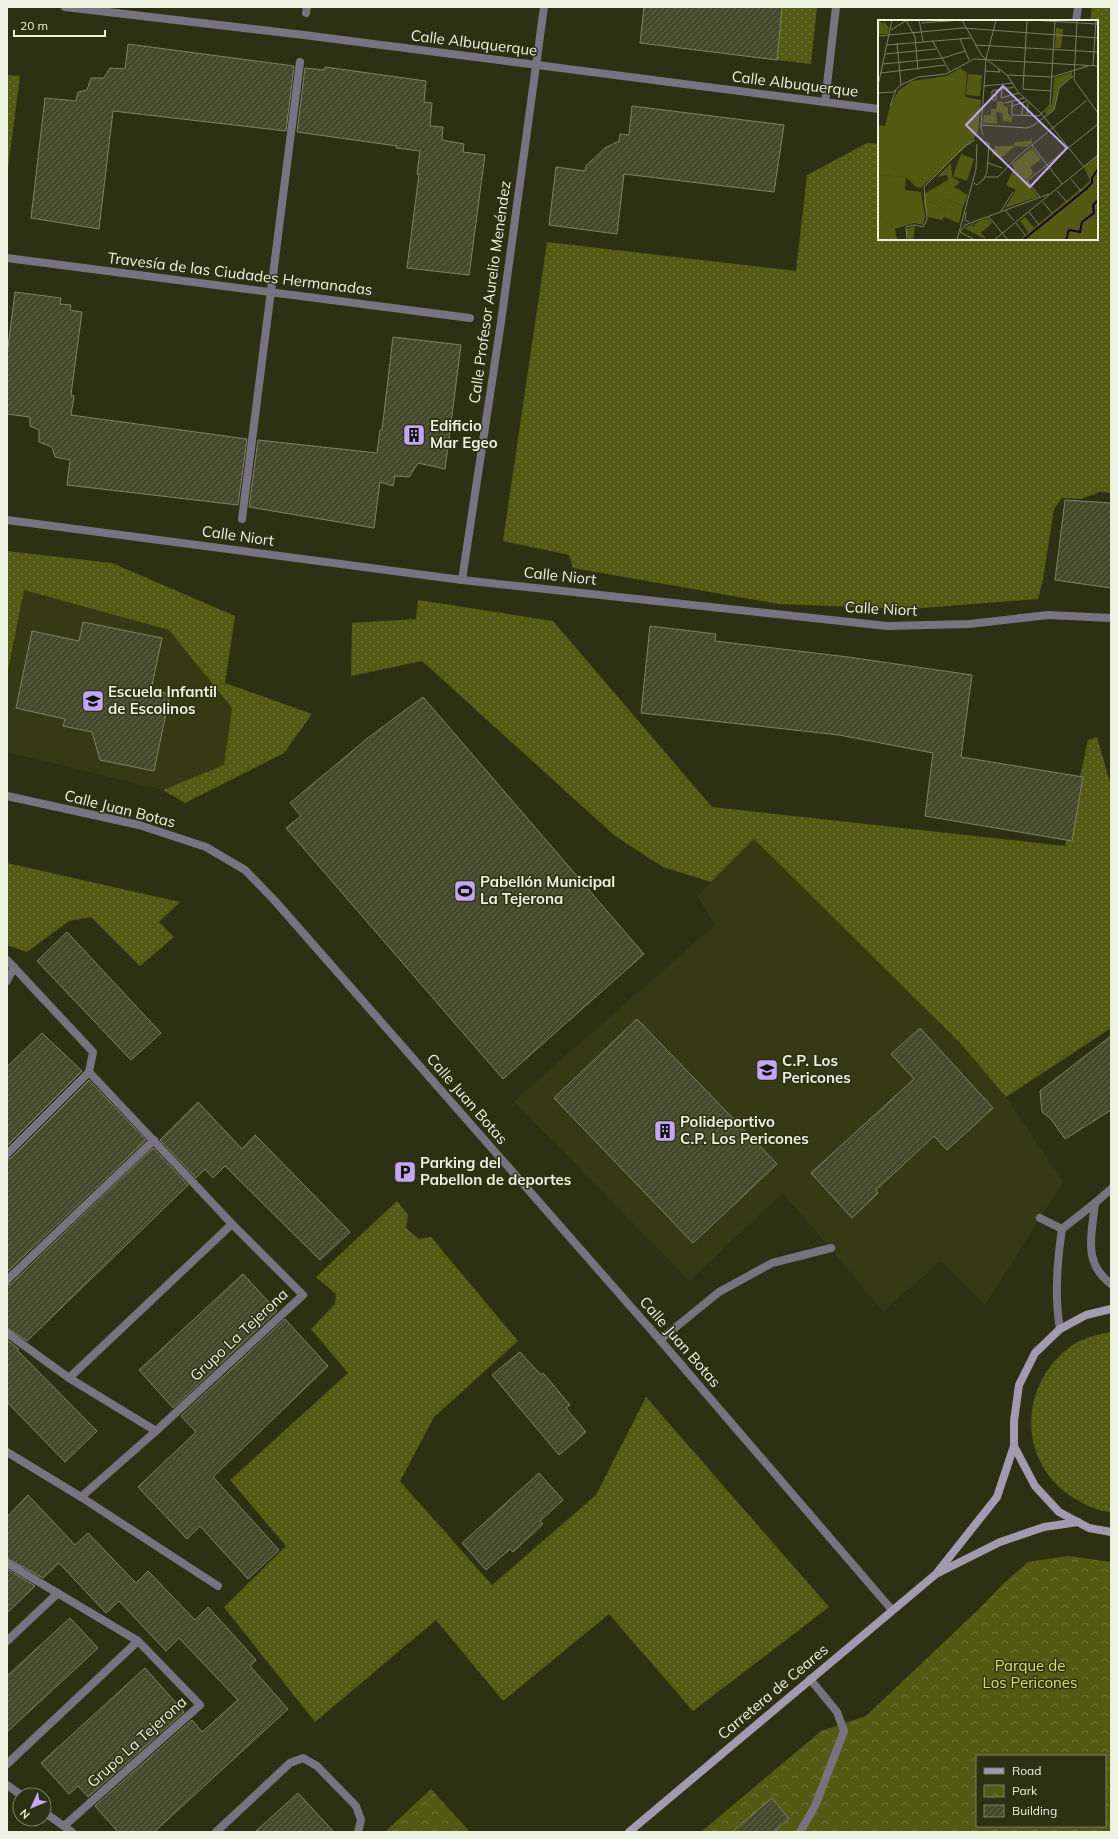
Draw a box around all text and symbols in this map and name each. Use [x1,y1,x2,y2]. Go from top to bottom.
scale bar [14,12,105,38]
text: 20 m [20,18,48,33]
inset map [878,20,1098,240]
street label: Calle Albuquerque [410,25,538,60]
street label: Calle Albuquerque [731,66,859,101]
street label: Calle Profesor Aurelio Menéndez [464,179,515,404]
street label: Travesía de las Ciudades Hermanadas [107,248,374,299]
place label: Edificio Mar Egeo [430,416,498,452]
building icon: Edificio Mar Egeo [401,422,427,448]
street label: Calle Niort [201,521,275,550]
street label: Calle Niort [523,562,597,589]
street label: Calle Niort [844,597,918,620]
place label: Escuela Infantil de Escolinos [108,682,217,718]
school or university icon: Escuela Infantil de Escolinos [80,688,106,714]
street label: Calle Juan Botas [63,786,178,832]
place label: Pabellón Municipal La Tejerona [480,872,615,908]
sports icon: Pabellón Municipal La Tejerona [452,878,478,904]
street label: Calle Juan Botas [423,1049,512,1148]
place label: C.P. Los Pericones [782,1051,851,1087]
school or university icon: C.P. Los Pericones [754,1057,780,1083]
place label: Polideportivo C.P. Los Pericones [680,1112,809,1148]
building icon: Polideportivo C.P. Los Pericones [652,1118,678,1144]
place label: Parking del Pabellon de deportes [420,1153,571,1189]
parking icon: Parking del Pabellon de deportes [392,1159,418,1185]
street label: Grupo La Tejerona [186,1284,292,1385]
street label: Calle Juan Botas [636,1292,725,1391]
street label: Carretera de Ceares [714,1640,832,1743]
park label: Parque de Los Pericones [983,1656,1077,1692]
street label: Grupo La Tejerona [83,1692,190,1791]
legend [976,1755,1106,1827]
text: Road [1012,1763,1041,1778]
text: Park [1012,1783,1038,1798]
north arrow [12,1787,52,1827]
text: Building [1012,1803,1057,1818]
text: N [17,1806,33,1822]

